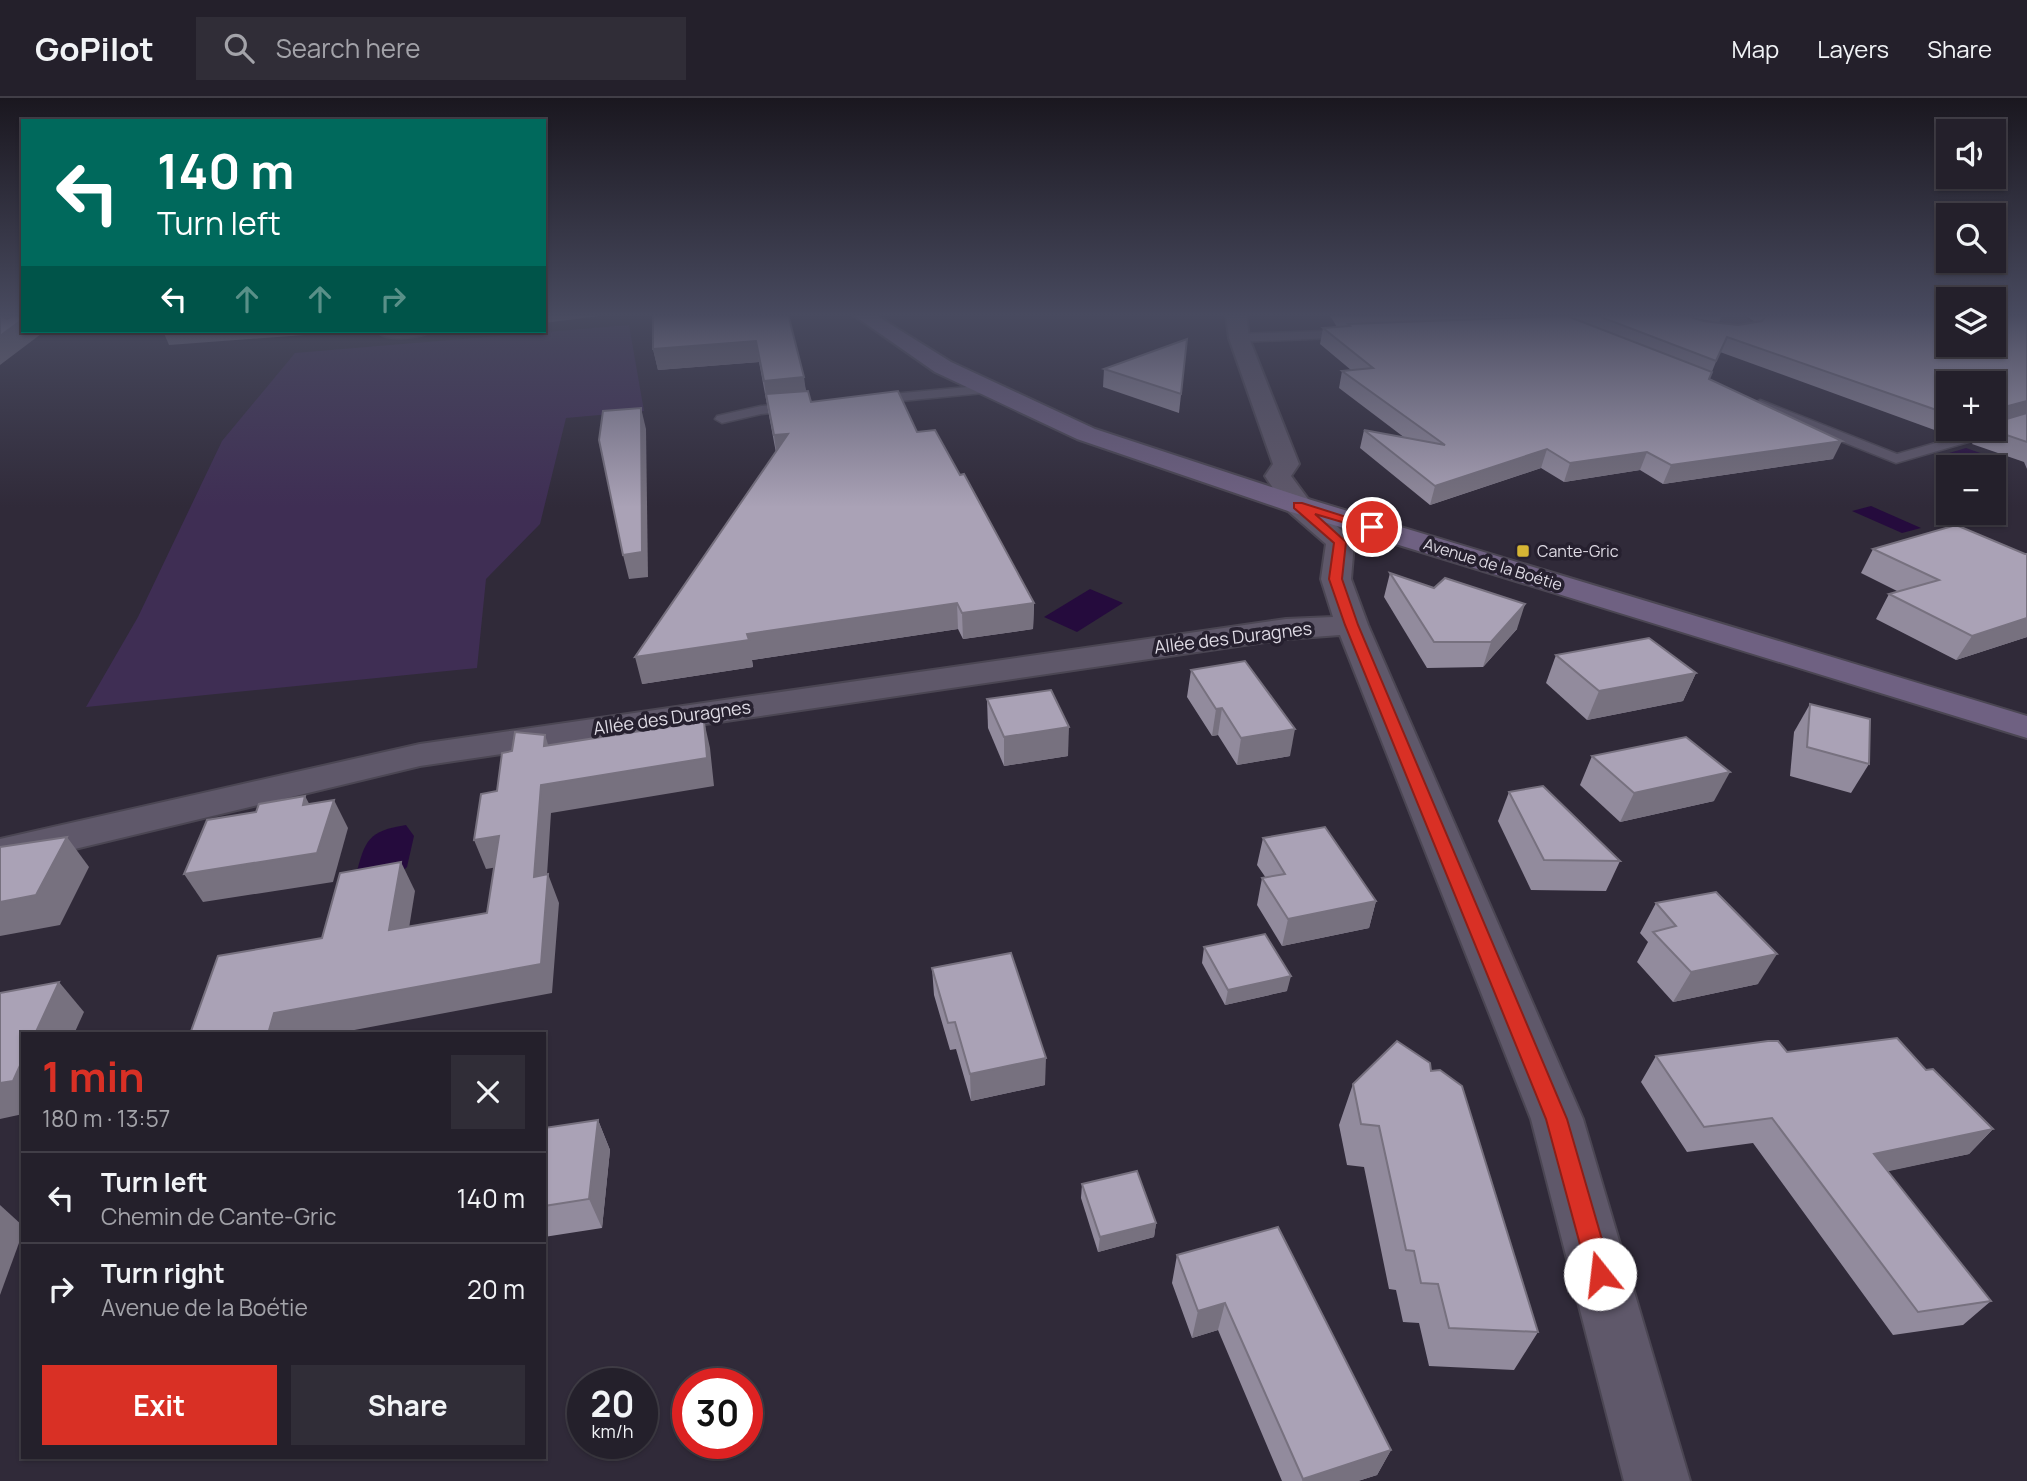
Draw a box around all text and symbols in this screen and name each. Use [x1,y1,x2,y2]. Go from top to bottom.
search box [196,17,686,80]
text: GoPilot [35,26,154,71]
icon: search [220,29,258,67]
text: Search here [276,30,420,66]
text: Map [1732,32,1779,65]
text: Layers [1817,32,1889,65]
text: Share [1927,32,1992,65]
map controls [1936,119,2006,525]
button: sound [1936,119,2006,189]
text: 140 m [157,137,294,204]
icon: left [42,147,133,238]
text: Turn left [157,201,281,245]
button: search [1936,203,2006,273]
icon: left [155,280,193,318]
icon: ahead [228,280,266,318]
icon: ahead [301,280,339,318]
icon: right [374,280,412,318]
button: layers [1936,287,2006,357]
button: + [1936,371,2006,441]
button: − [1936,455,2006,525]
pin [1342,497,1402,557]
icon: arrive [1353,508,1391,546]
street label: Avenue de la Boétie [1421,532,1565,596]
place label: Cante-Gric [1537,540,1619,562]
marker: Cante-Gric [1515,543,1531,559]
street label: Allée des Duragnes [1153,615,1313,659]
street label: Allée des Duragnes [592,694,752,740]
text: 1 min [42,1047,145,1105]
button: close [451,1055,525,1129]
text: 180 m · 13:57 [42,1102,170,1134]
text: Turn left [101,1164,208,1200]
icon: left [42,1179,80,1217]
text: 140 m [456,1180,525,1216]
text: Chemin de Cante-Gric [101,1200,336,1232]
position arrow [1563,1237,1637,1311]
text: Turn right [101,1255,225,1291]
icon: right [42,1270,80,1308]
text: 20 m [467,1271,525,1307]
text: Avenue de la Boétie [101,1291,308,1323]
button: Exit [42,1365,277,1445]
button: Share [291,1365,525,1445]
speed limit sign: 30 [672,1368,763,1459]
text: 20 [591,1380,634,1428]
text: km/h [592,1419,633,1443]

